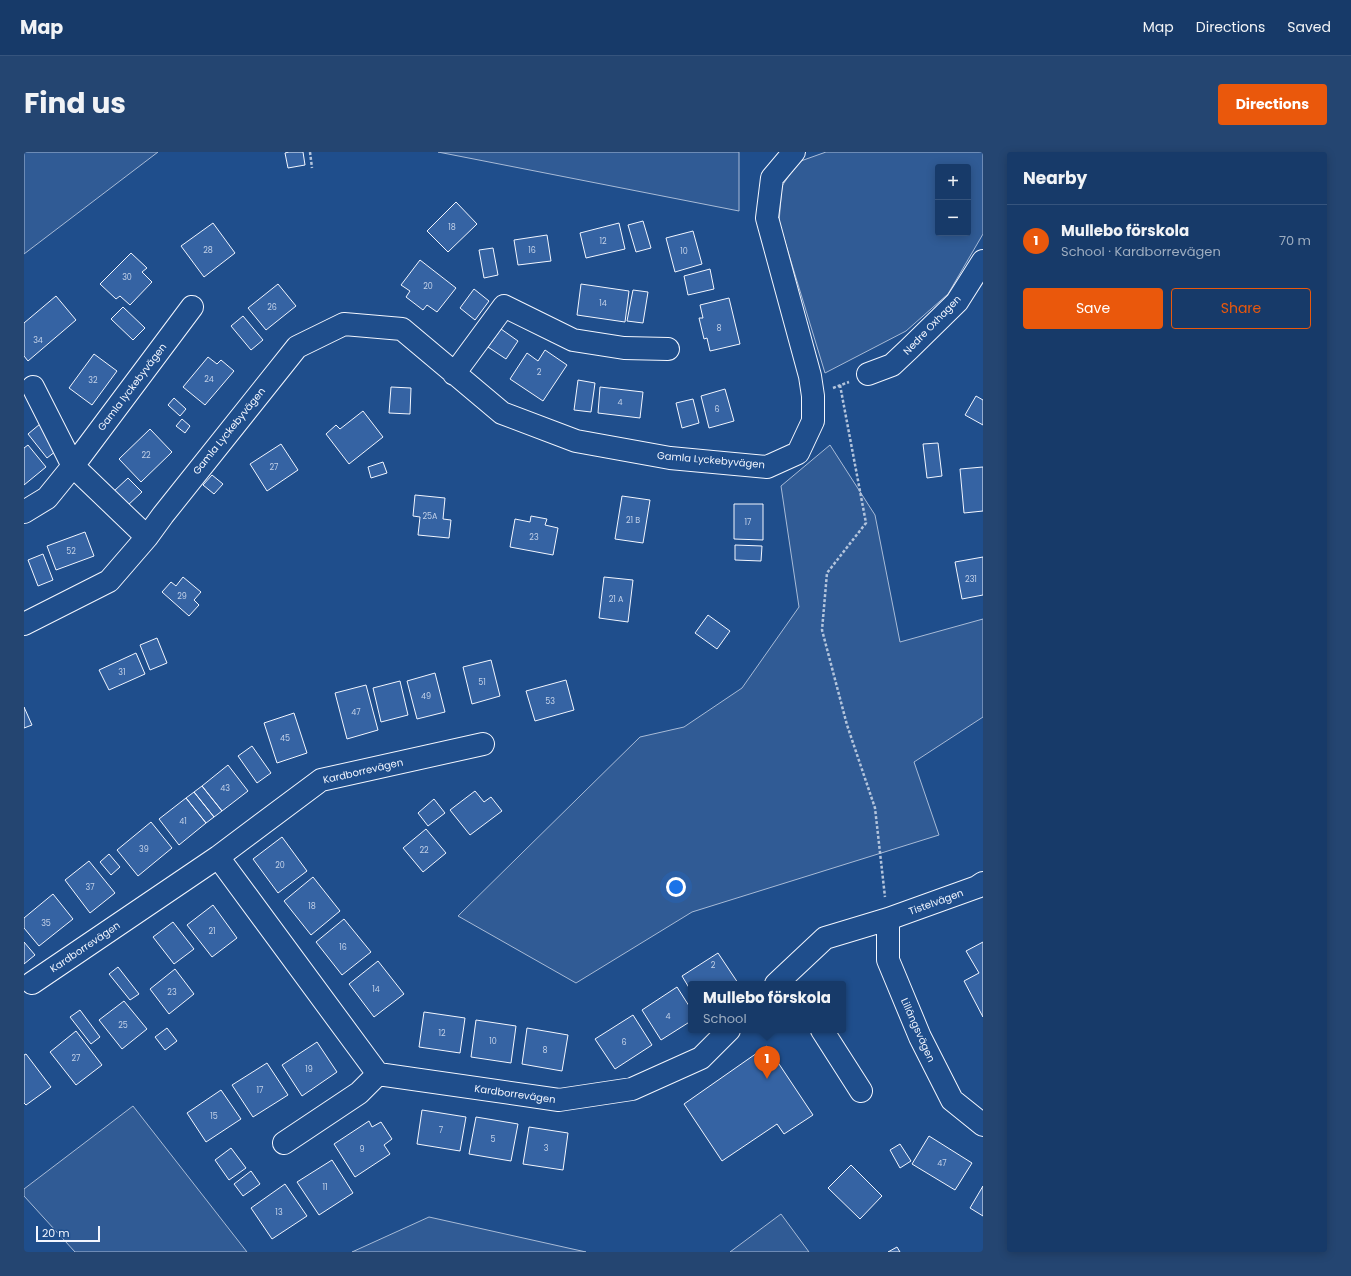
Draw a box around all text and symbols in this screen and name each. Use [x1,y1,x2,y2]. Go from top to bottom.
text: Map [20,14,63,41]
text: Map [1143,17,1174,37]
text: Directions [1196,17,1265,37]
text: Saved [1287,17,1331,37]
text: Find us [24,84,126,123]
button: Directions [1218,84,1327,125]
map controls [935,164,971,236]
button: + [935,164,971,200]
text: Nearby [1023,166,1087,190]
button: − [935,200,971,236]
text: Mullebo förskola [1061,220,1189,241]
house number: 18 [448,222,456,233]
text: 1 [1034,231,1038,250]
text: 70 m [1279,231,1311,250]
house number: 12 [599,236,607,247]
text: School · Kardborrevägen [1061,242,1221,261]
house number: 28 [203,245,213,256]
house number: 16 [528,245,536,256]
house number: 10 [680,246,688,257]
house number: 30 [122,272,132,283]
house number: 20 [423,281,433,292]
button: Save [1023,288,1163,329]
button: Share [1171,288,1311,329]
street label: Nedre Oxhagen [900,292,964,358]
house number: 14 [599,298,607,309]
house number: 26 [267,302,277,313]
house number: 8 [716,323,722,334]
house number: 34 [33,335,43,346]
street label: Gamla lyckebyvägen [94,340,170,434]
house number: 2 [537,367,542,378]
house number: 24 [204,374,214,385]
house number: 32 [88,375,98,386]
street label: Gamla Lyckebyvägen [189,384,269,478]
house number: 4 [617,397,623,408]
house number: 6 [714,404,720,415]
street label: Gamla Lyckebyvägen [656,448,766,472]
house number: 22 [141,450,151,461]
house number: 27 [270,462,279,473]
house number: 25A [422,511,438,522]
house number: 21 B [626,515,640,526]
house number: 17 [745,517,752,528]
house number: 23 [529,532,539,543]
house number: 52 [66,546,76,557]
house number: 231 [965,574,977,585]
house number: 29 [177,591,187,602]
house number: 21 A [609,594,624,605]
house number: 31 [118,667,126,678]
house number: 51 [478,677,486,688]
house number: 49 [421,691,431,702]
house number: 53 [545,696,555,707]
house number: 47 [351,707,361,718]
house number: 45 [280,733,290,744]
street label: Kardborrevägen [321,754,405,788]
house number: 43 [220,783,230,794]
house number: 41 [179,816,187,827]
house number: 39 [139,844,149,855]
house number: 22 [419,845,429,856]
house number: 20 [275,860,285,871]
your location [666,877,686,897]
house number: 37 [85,882,95,893]
street label: Tistelvägen [907,885,965,919]
house number: 18 [308,901,316,912]
house number: 35 [41,918,51,929]
street label: Kardborrevägen [47,918,123,976]
house number: 21 [208,926,216,937]
house number: 16 [339,942,347,953]
house number: 2 [711,960,716,971]
popup [688,981,846,1033]
house number: 14 [372,984,380,995]
house number: 23 [167,987,177,998]
text: Mullebo förskola [703,987,831,1008]
street label: Lillängsvägen [897,996,939,1064]
text: School [703,1009,747,1028]
house number: 4 [665,1011,671,1022]
house number: 25 [118,1020,128,1031]
house number: 12 [438,1028,446,1039]
house number: 10 [489,1036,497,1047]
house number: 6 [621,1037,627,1048]
house number: 8 [542,1045,548,1056]
pin: 1 [754,1046,780,1079]
house number: 27 [72,1053,81,1064]
house number: 19 [305,1064,313,1075]
street label: Kardborrevägen [473,1081,557,1107]
house number: 17 [257,1085,264,1096]
house number: 15 [210,1111,218,1122]
house number: 7 [439,1125,444,1136]
house number: 5 [490,1134,496,1145]
house number: 3 [544,1143,549,1154]
house number: 9 [359,1144,365,1155]
house number: 47 [937,1158,947,1169]
house number: 11 [322,1182,328,1193]
house number: 13 [275,1207,283,1218]
scale bar [36,1224,100,1243]
text: 20 m [42,1225,70,1241]

